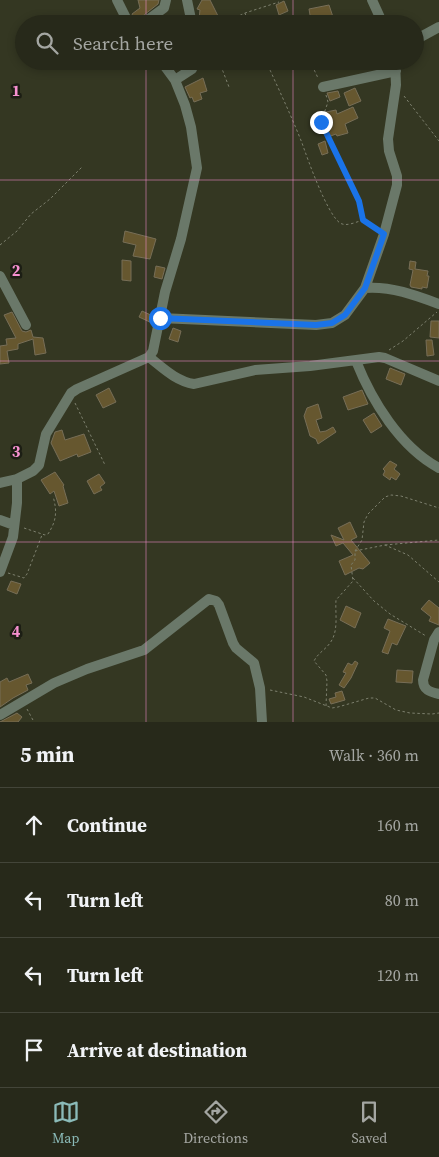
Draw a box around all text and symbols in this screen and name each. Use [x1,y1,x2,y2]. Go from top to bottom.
search box [15,15,424,70]
icon: search [33,29,61,57]
text: Search here [73,30,173,56]
text: 1 [12,79,20,101]
route end [310,111,333,134]
text: 2 [12,259,21,281]
route start [149,307,172,330]
text: 3 [12,440,21,462]
text: 4 [12,620,21,642]
text: 5 min [20,740,75,769]
text: Walk · 360 m [329,744,419,766]
icon: ahead [20,811,48,839]
text: Continue [67,812,147,838]
text: 160 m [377,814,419,836]
icon: left [20,886,48,914]
text: Turn left [67,887,143,913]
text: 80 m [385,889,419,911]
icon: left [20,961,48,989]
text: Turn left [67,962,143,988]
text: 120 m [377,964,419,986]
icon: arrive [20,1036,48,1064]
text: Arrive at destination [67,1037,247,1063]
tab: Map [52,1098,80,1148]
tab: Directions [183,1098,248,1148]
tab: Saved [351,1098,387,1148]

